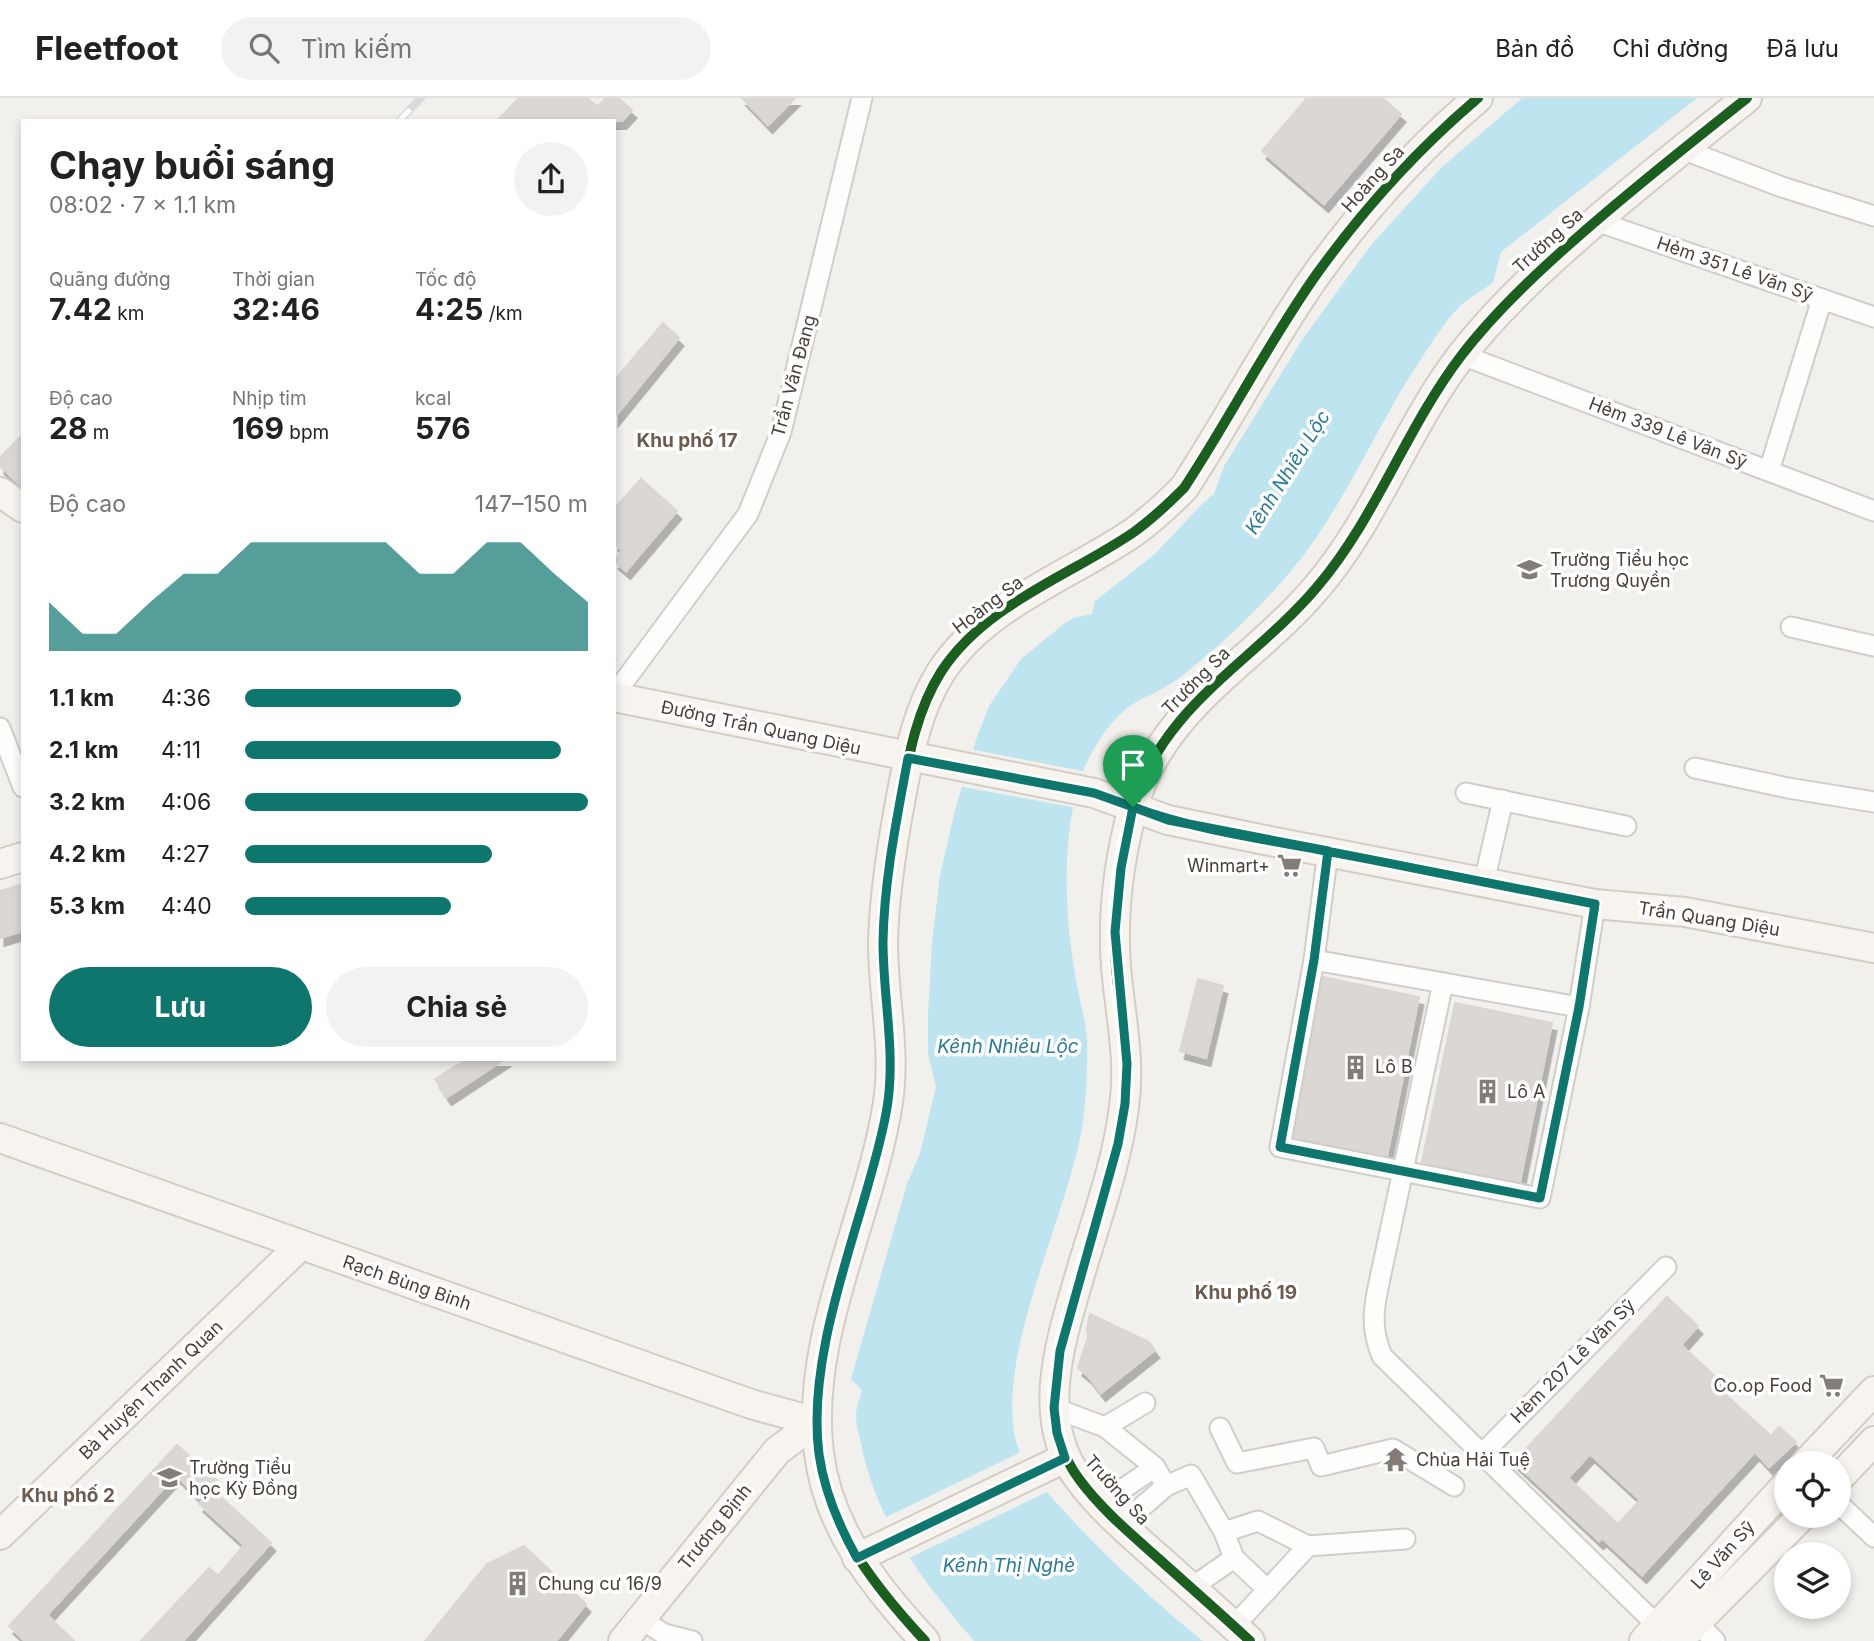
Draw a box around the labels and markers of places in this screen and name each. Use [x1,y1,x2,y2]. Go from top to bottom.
place label: Trường Tiểu học Trương Quyền [1550,549,1689,591]
school or university icon: Trường Tiểu học Trương Quyền [1516,556,1544,584]
pin [1103,735,1163,807]
supermarket icon: Winmart+ [1276,852,1304,880]
place label: Winmart+ [1187,855,1270,876]
building icon: Lô B [1341,1053,1369,1081]
place label: Lô B [1375,1056,1413,1077]
building icon: Lô A [1473,1078,1501,1106]
place label: Lô A [1507,1081,1545,1102]
supermarket icon: Co.op Food [1818,1372,1846,1400]
place label: Co.op Food [1713,1375,1812,1396]
temple icon: Chùa Hải Tuệ [1382,1446,1410,1474]
place label: Chùa Hải Tuệ [1416,1449,1530,1470]
place label: Trường Tiểu học Kỳ Đồng [189,1457,298,1499]
school or university icon: Trường Tiểu học Kỳ Đồng [155,1464,183,1492]
building icon: Chung cư 16/9 [504,1570,532,1598]
place label: Chung cư 16/9 [538,1573,662,1594]

